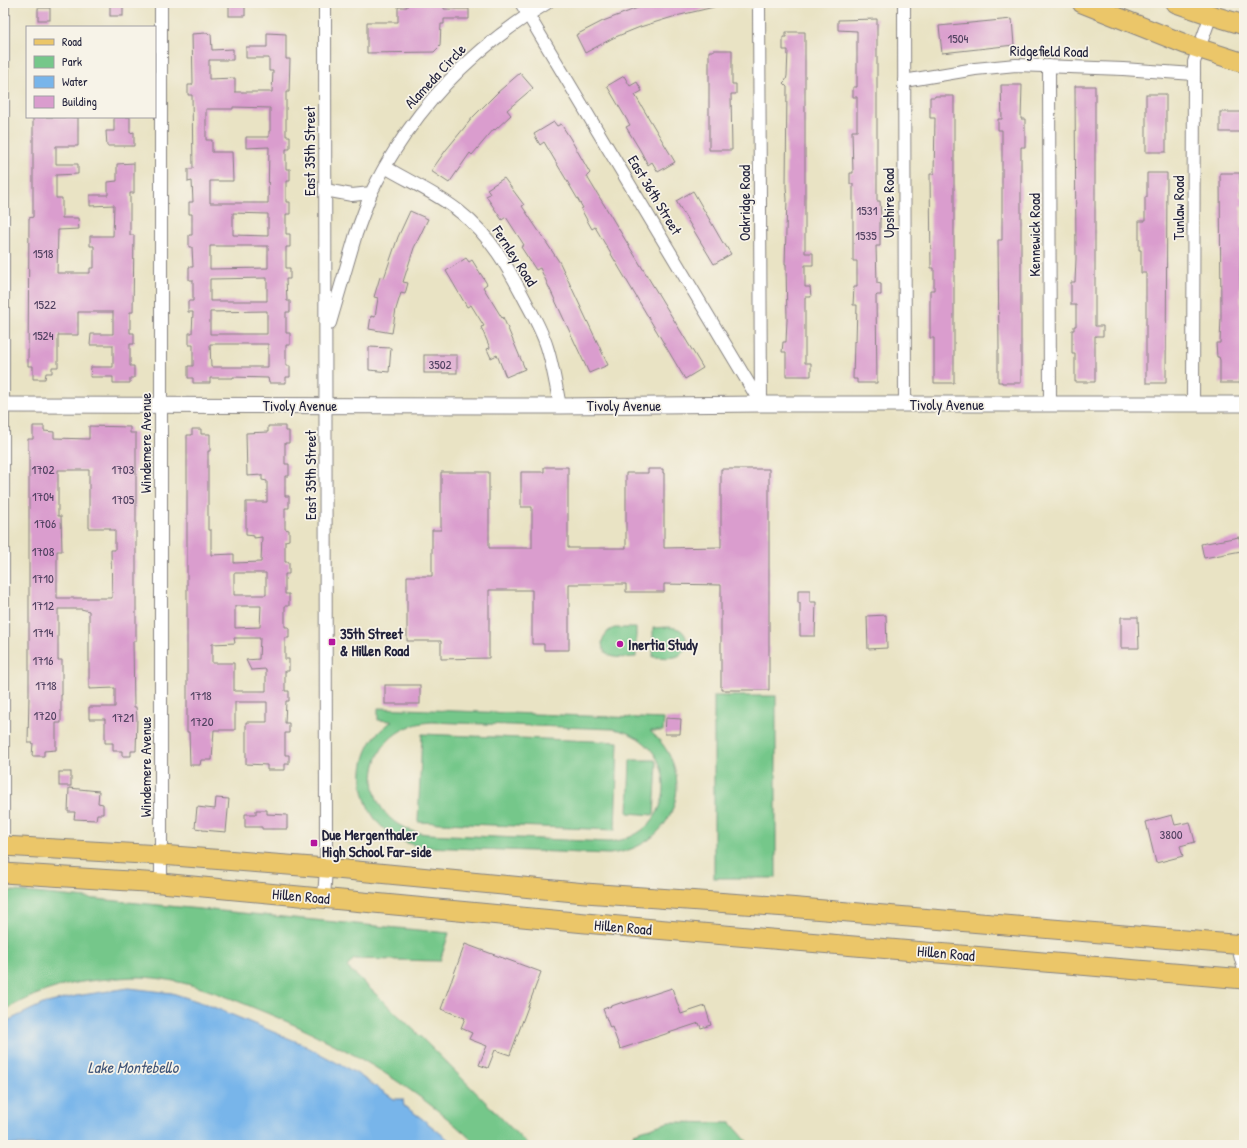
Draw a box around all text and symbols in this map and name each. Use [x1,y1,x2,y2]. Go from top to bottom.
legend [26,26,156,118]
house number: 1504 [948,29,969,47]
text: Road [62,33,82,50]
street label: Alameda Circle [399,39,471,113]
street label: Ridgefield Road [1010,40,1089,62]
text: Park [62,53,82,70]
text: Water [62,73,88,90]
text: Building [62,93,97,110]
street label: East 35th Street [299,105,320,196]
street label: East 36th Street [623,151,687,239]
street label: Oakridge Road [734,165,755,241]
street label: Upshire Road [878,168,899,238]
street label: Tunlaw Road [1168,176,1189,240]
street label: Kennewick Road [1024,193,1045,277]
house number: 1531 [857,201,878,219]
street label: Fernley Road [487,221,543,291]
house number: 1535 [855,226,877,244]
house number: 1518 [33,244,54,262]
house number: 1522 [34,295,56,313]
house number: 1524 [32,326,54,344]
house number: 3502 [428,355,452,373]
street label: Windemere Avenue [135,393,156,493]
street label: Tivoly Avenue [910,394,984,415]
street label: Tivoly Avenue [263,395,337,416]
street label: Tivoly Avenue [587,395,661,416]
street label: East 35th Street [300,429,321,520]
house number: 1702 [31,460,55,478]
house number: 1703 [112,460,135,478]
house number: 1704 [32,487,54,505]
house number: 1705 [112,490,135,508]
house number: 1706 [34,514,56,532]
house number: 1708 [32,542,55,560]
house number: 1710 [32,569,54,587]
house number: 1712 [32,596,54,614]
house number: 1714 [33,623,53,641]
place label: 35th Street & Hillen Road [340,623,409,661]
place label: Inertia Study [628,634,699,656]
marker: 35th Street & Hillen Road [327,637,337,647]
marker: Inertia Study [615,639,625,649]
house number: 1716 [32,651,54,669]
house number: 1718 [35,676,57,694]
house number: 1718 [190,686,212,704]
house number: 1720 [33,706,57,724]
house number: 1721 [112,708,134,726]
house number: 1720 [190,712,214,730]
street label: Windemere Avenue [135,717,156,817]
place label: Due Mergenthaler High School Far-side [322,824,432,863]
house number: 3800 [1159,825,1183,843]
marker: Due Mergenthaler High School Far-side [309,838,319,848]
street label: Hillen Road [271,883,331,909]
street label: Hillen Road [593,914,653,940]
street label: Hillen Road [916,940,976,966]
water label: Lake Montebello [88,1056,180,1078]

